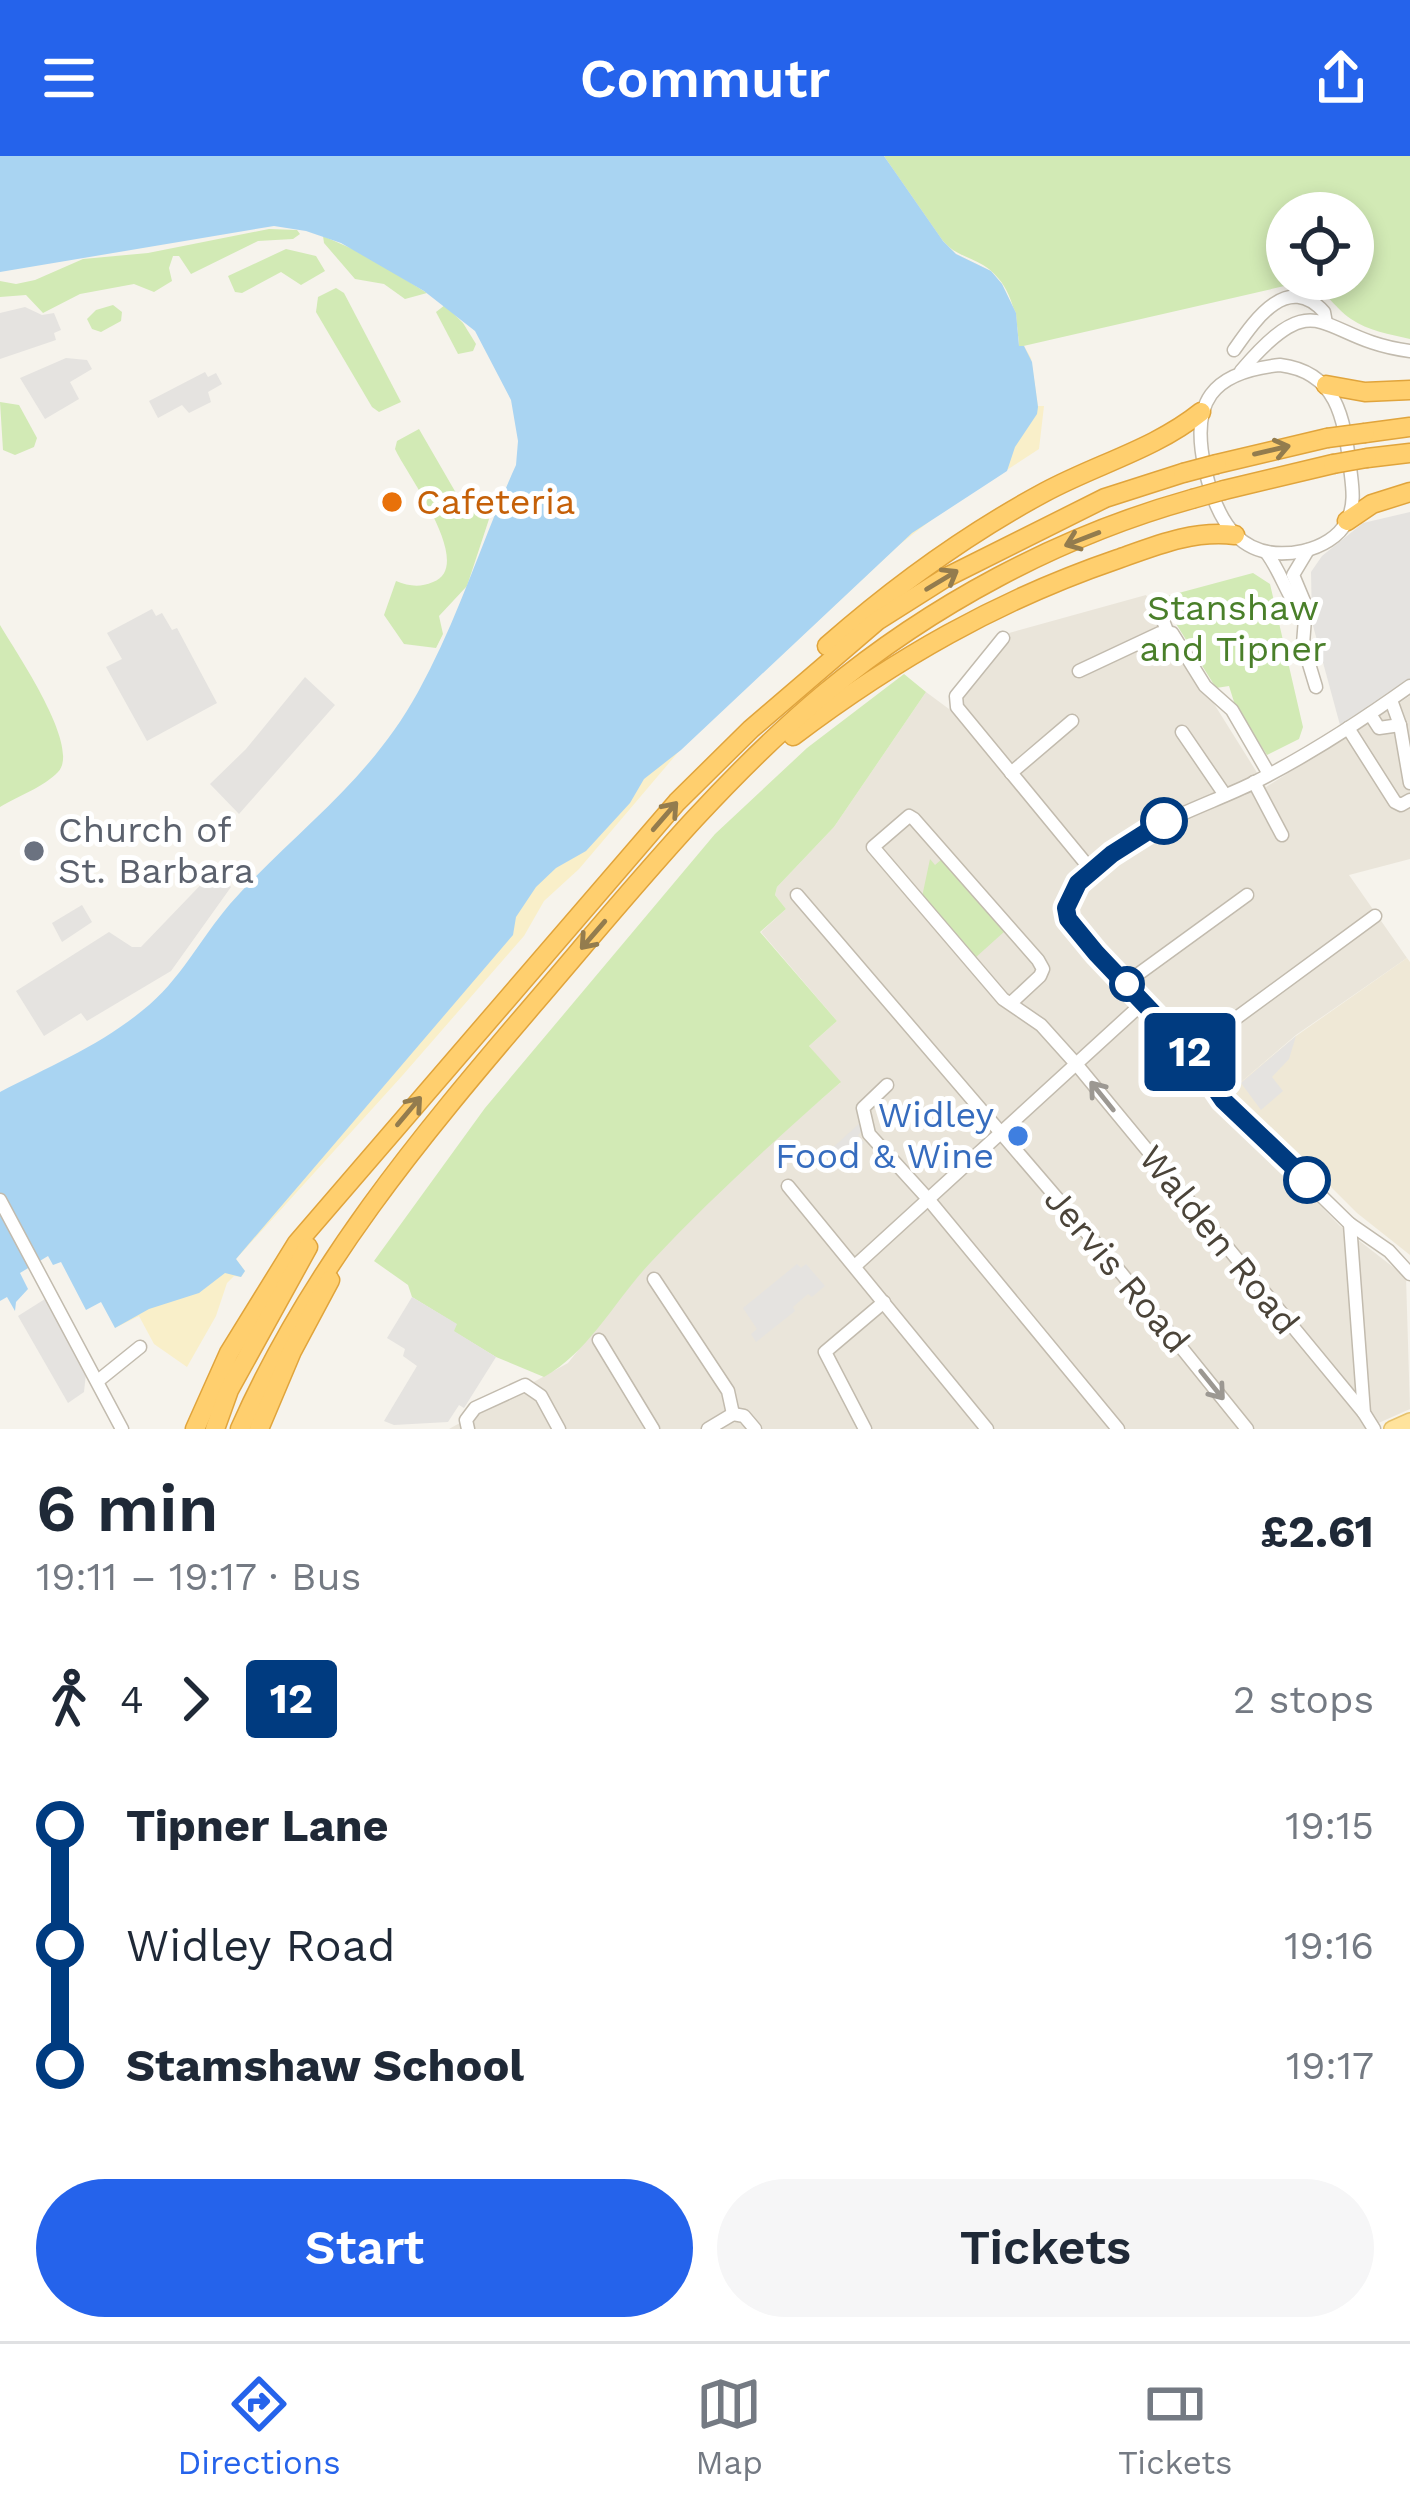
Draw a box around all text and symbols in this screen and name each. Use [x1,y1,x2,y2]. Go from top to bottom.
icon: menu [36,45,102,111]
icon: share [1308,45,1374,111]
text: Commutr [580,47,830,110]
map controls [1266,192,1374,300]
button: locate [1266,192,1374,300]
one-way arrow [1252,438,1290,461]
place label: Cafeteria [416,481,575,523]
marker: Cafeteria [379,489,405,515]
one-way arrow [1064,529,1101,551]
one-way arrow [924,568,959,592]
park label: Stanshaw and Tipner [1139,587,1327,670]
unlabelled marker [1142,799,1186,843]
one-way arrow [651,802,678,832]
place label: Church of St. Barbara [58,809,254,892]
marker: Church of St. Barbara [21,838,47,864]
one-way arrow [580,919,607,950]
unlabelled marker [1111,968,1143,1000]
line badge: 12 [1136,1013,1244,1091]
text: 12 [1168,1027,1212,1076]
one-way arrow [1089,1081,1116,1113]
place label: Widley Food & Wine [775,1094,994,1177]
one-way arrow [395,1096,423,1127]
marker: Widley Food & Wine [1005,1123,1031,1149]
street label: Walden Road [1130,1137,1308,1343]
unlabelled marker [1285,1158,1329,1202]
street label: Jervis Road [1036,1179,1198,1361]
one-way arrow [1197,1369,1225,1400]
text: 6 min [36,1470,219,1547]
text: £2.61 [1260,1505,1374,1558]
text: 19:11 – 19:17 · Bus [36,1554,361,1599]
icon: walk [36,1666,102,1732]
icon: forward [162,1666,228,1732]
text: 12 [270,1674,313,1723]
text: 4 [120,1677,144,1722]
text: 2 stops [1233,1677,1374,1722]
text: Tipner Lane [126,1799,389,1852]
text: 19:15 [1285,1803,1374,1848]
text: Widley Road [126,1919,395,1972]
text: 19:16 [1284,1923,1374,1968]
text: Stamshaw School [126,2039,524,2092]
text: 19:17 [1286,2043,1374,2088]
button: Start [36,2179,693,2317]
button: Tickets [717,2179,1374,2317]
tab: Directions [178,2371,341,2482]
tab: Map [696,2371,763,2482]
tab: Tickets [1118,2371,1233,2482]

